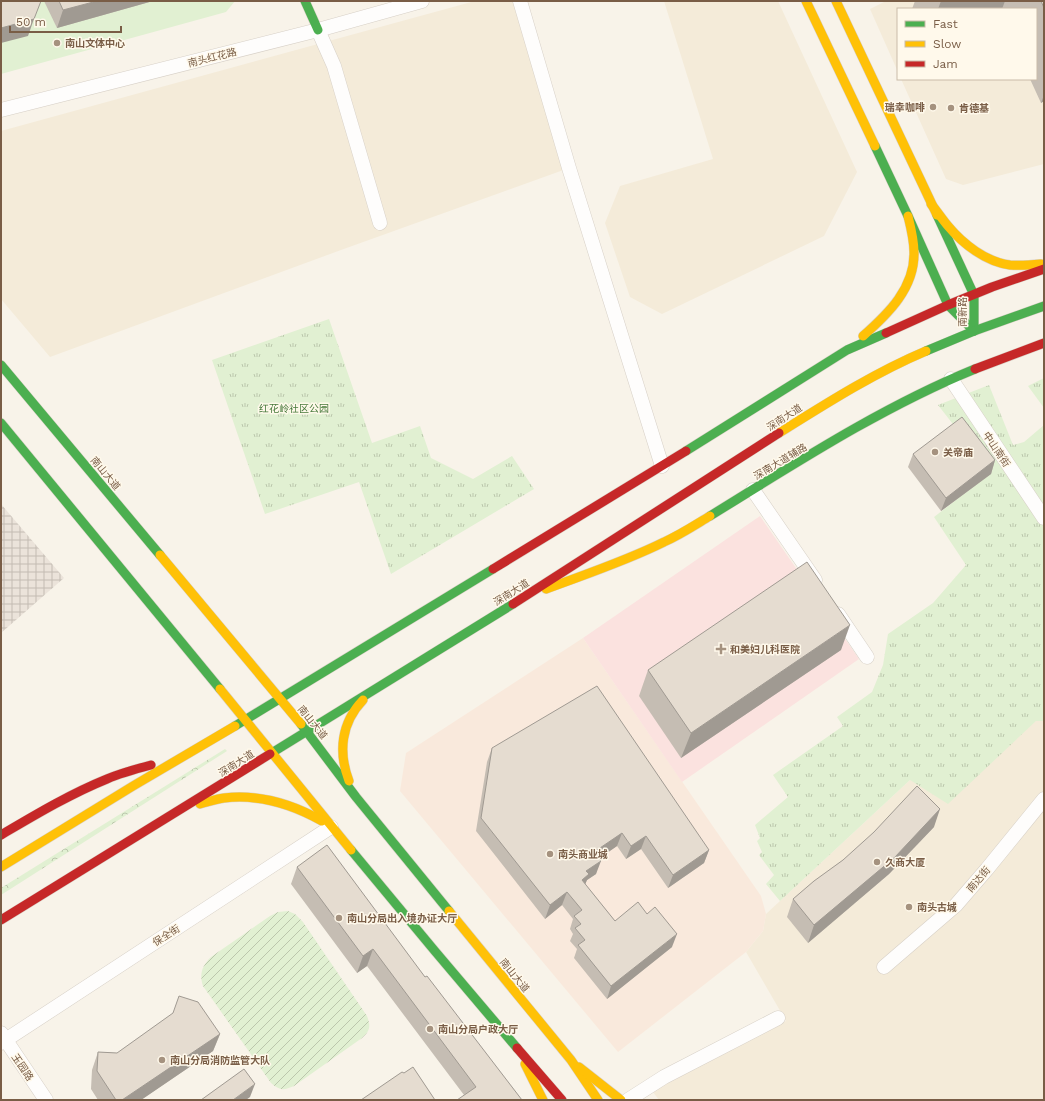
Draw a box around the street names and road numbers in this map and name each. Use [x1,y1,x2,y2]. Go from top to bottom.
street label: 南头红花路 [187,46,238,69]
street label: 南新路 [957,297,968,327]
street label: 深南大道 [765,402,804,433]
street label: 中山南街 [981,430,1012,469]
street label: 深南大道辅路 [752,441,809,482]
street label: 南山大道 [89,454,123,492]
street label: 深南大道 [491,577,531,608]
street label: 南山大道 [296,703,329,741]
street label: 深南大道 [216,748,256,779]
street label: 南达街 [964,864,992,894]
street label: 保全街 [151,923,182,948]
street label: 南山大道 [498,956,531,994]
street label: 玉园路 [10,1052,36,1083]

